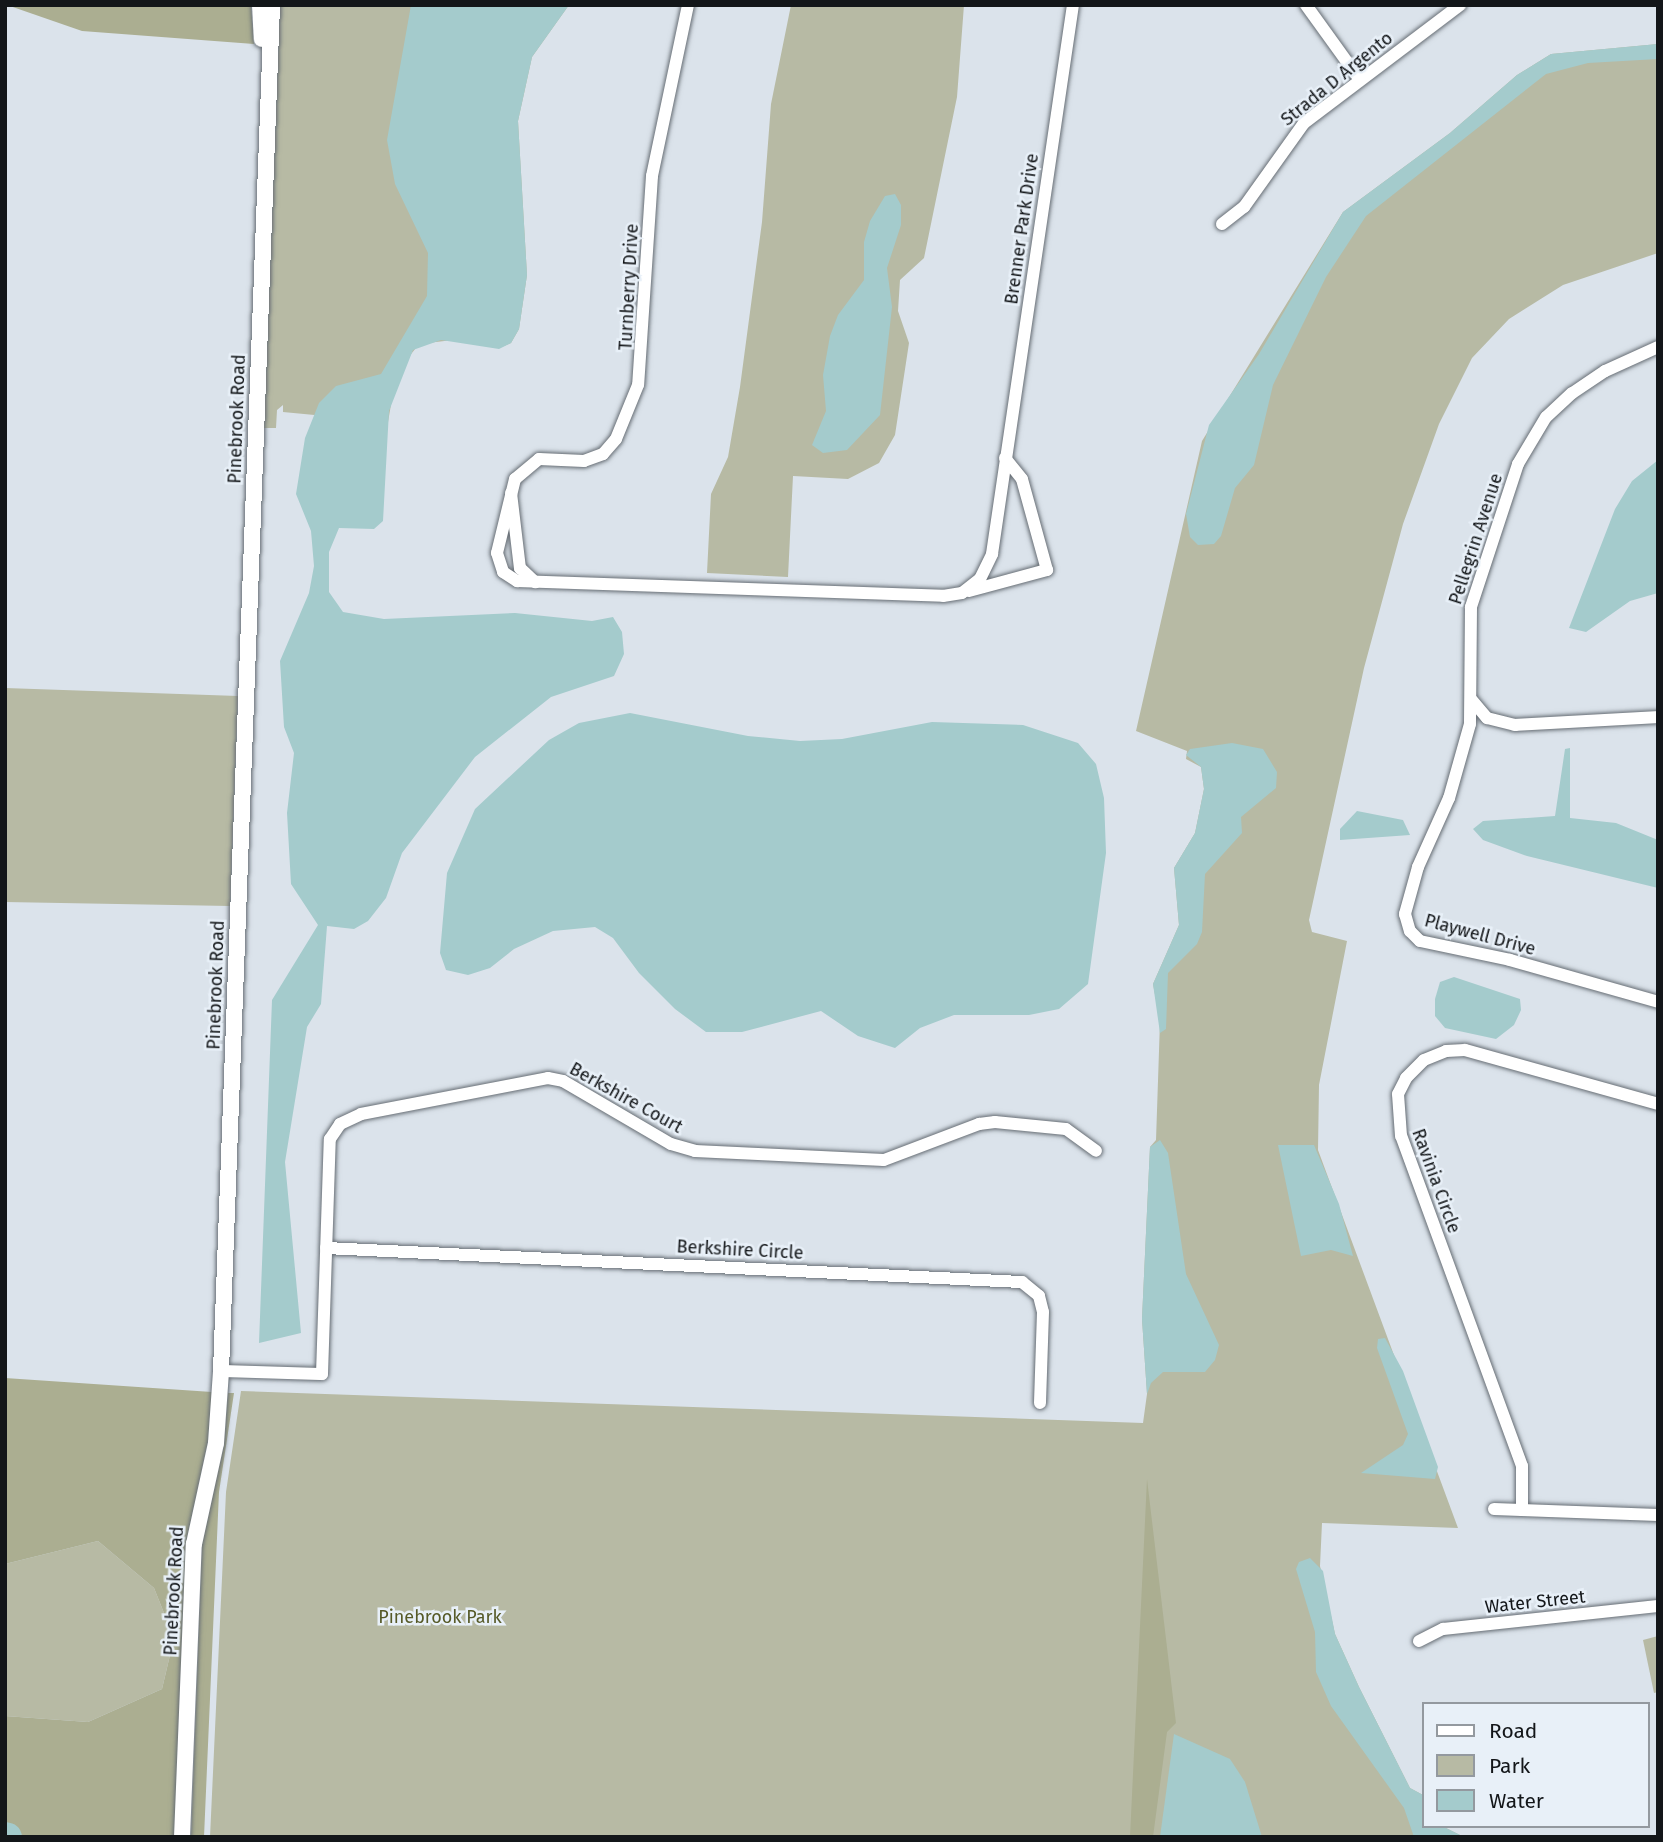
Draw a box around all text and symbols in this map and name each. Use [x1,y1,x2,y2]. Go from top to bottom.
street label: Strada D Argento [1277,27,1397,131]
street label: Brenner Park Drive [1001,152,1043,306]
street label: Turnberry Drive [615,223,643,351]
street label: Pinebrook Road [224,354,250,484]
street label: Pellegrin Avenue [1445,471,1507,607]
street label: Playwell Drive [1422,910,1538,960]
street label: Pinebrook Road [203,920,229,1050]
street label: Berkshire Court [566,1058,686,1138]
street label: Ravinia Circle [1407,1126,1465,1236]
street label: Berkshire Circle [676,1236,804,1264]
street label: Pinebrook Road [160,1526,188,1656]
street label: Water Street [1484,1586,1586,1618]
park label: Pinebrook Park [378,1606,502,1628]
legend [1422,1702,1649,1828]
text: Road [1489,1718,1537,1744]
text: Park [1489,1753,1530,1779]
text: Water [1489,1788,1544,1814]

